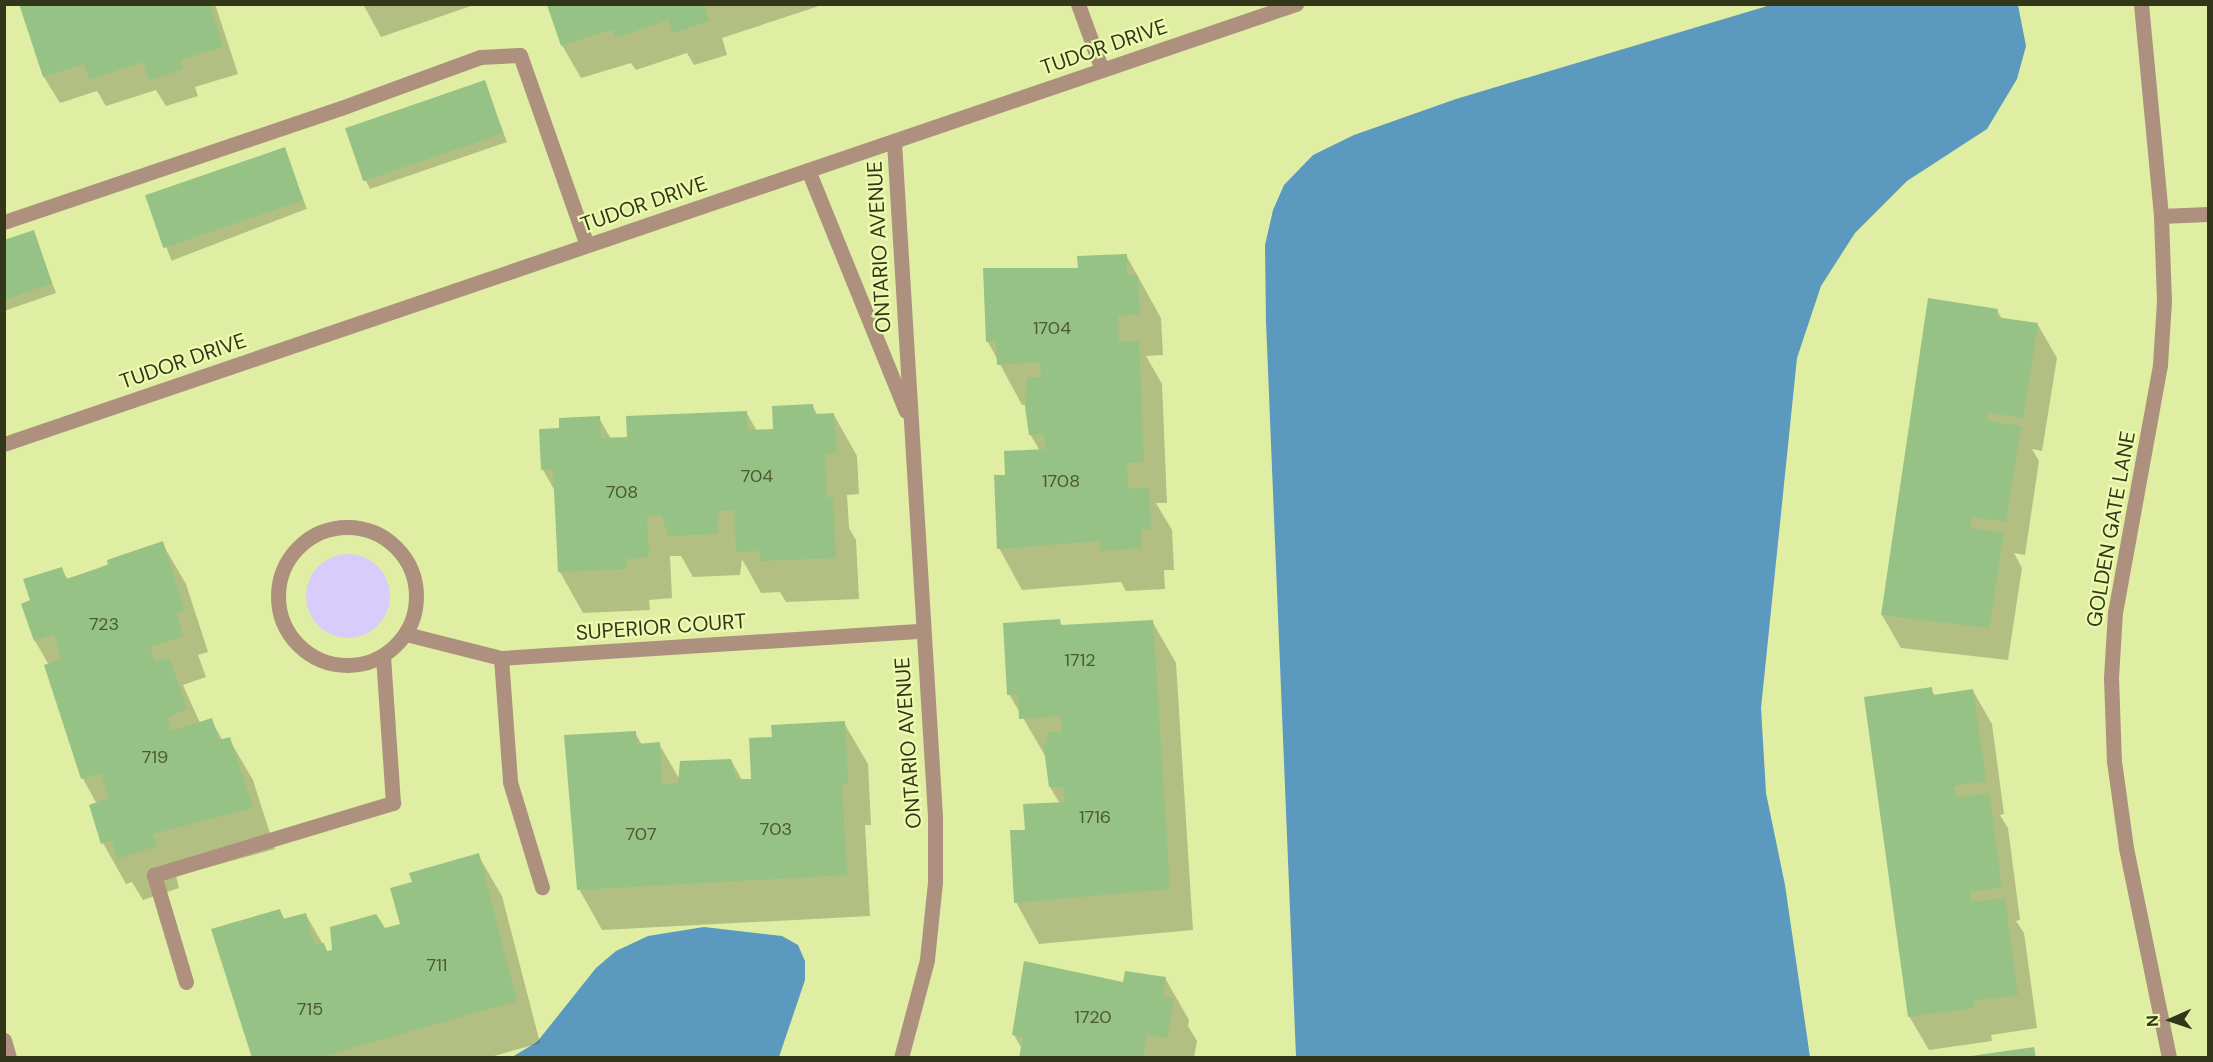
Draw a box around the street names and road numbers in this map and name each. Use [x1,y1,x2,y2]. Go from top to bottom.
street label: TUDOR DRIVE [1037,14,1171,80]
street label: ONTARIO AVENUE [862,160,896,334]
street label: TUDOR DRIVE [577,171,711,237]
street label: TUDOR DRIVE [116,328,250,394]
street label: GOLDEN GATE LANE [2081,429,2141,629]
street label: SUPERIOR COURT [575,608,747,646]
street label: ONTARIO AVENUE [889,656,927,830]

